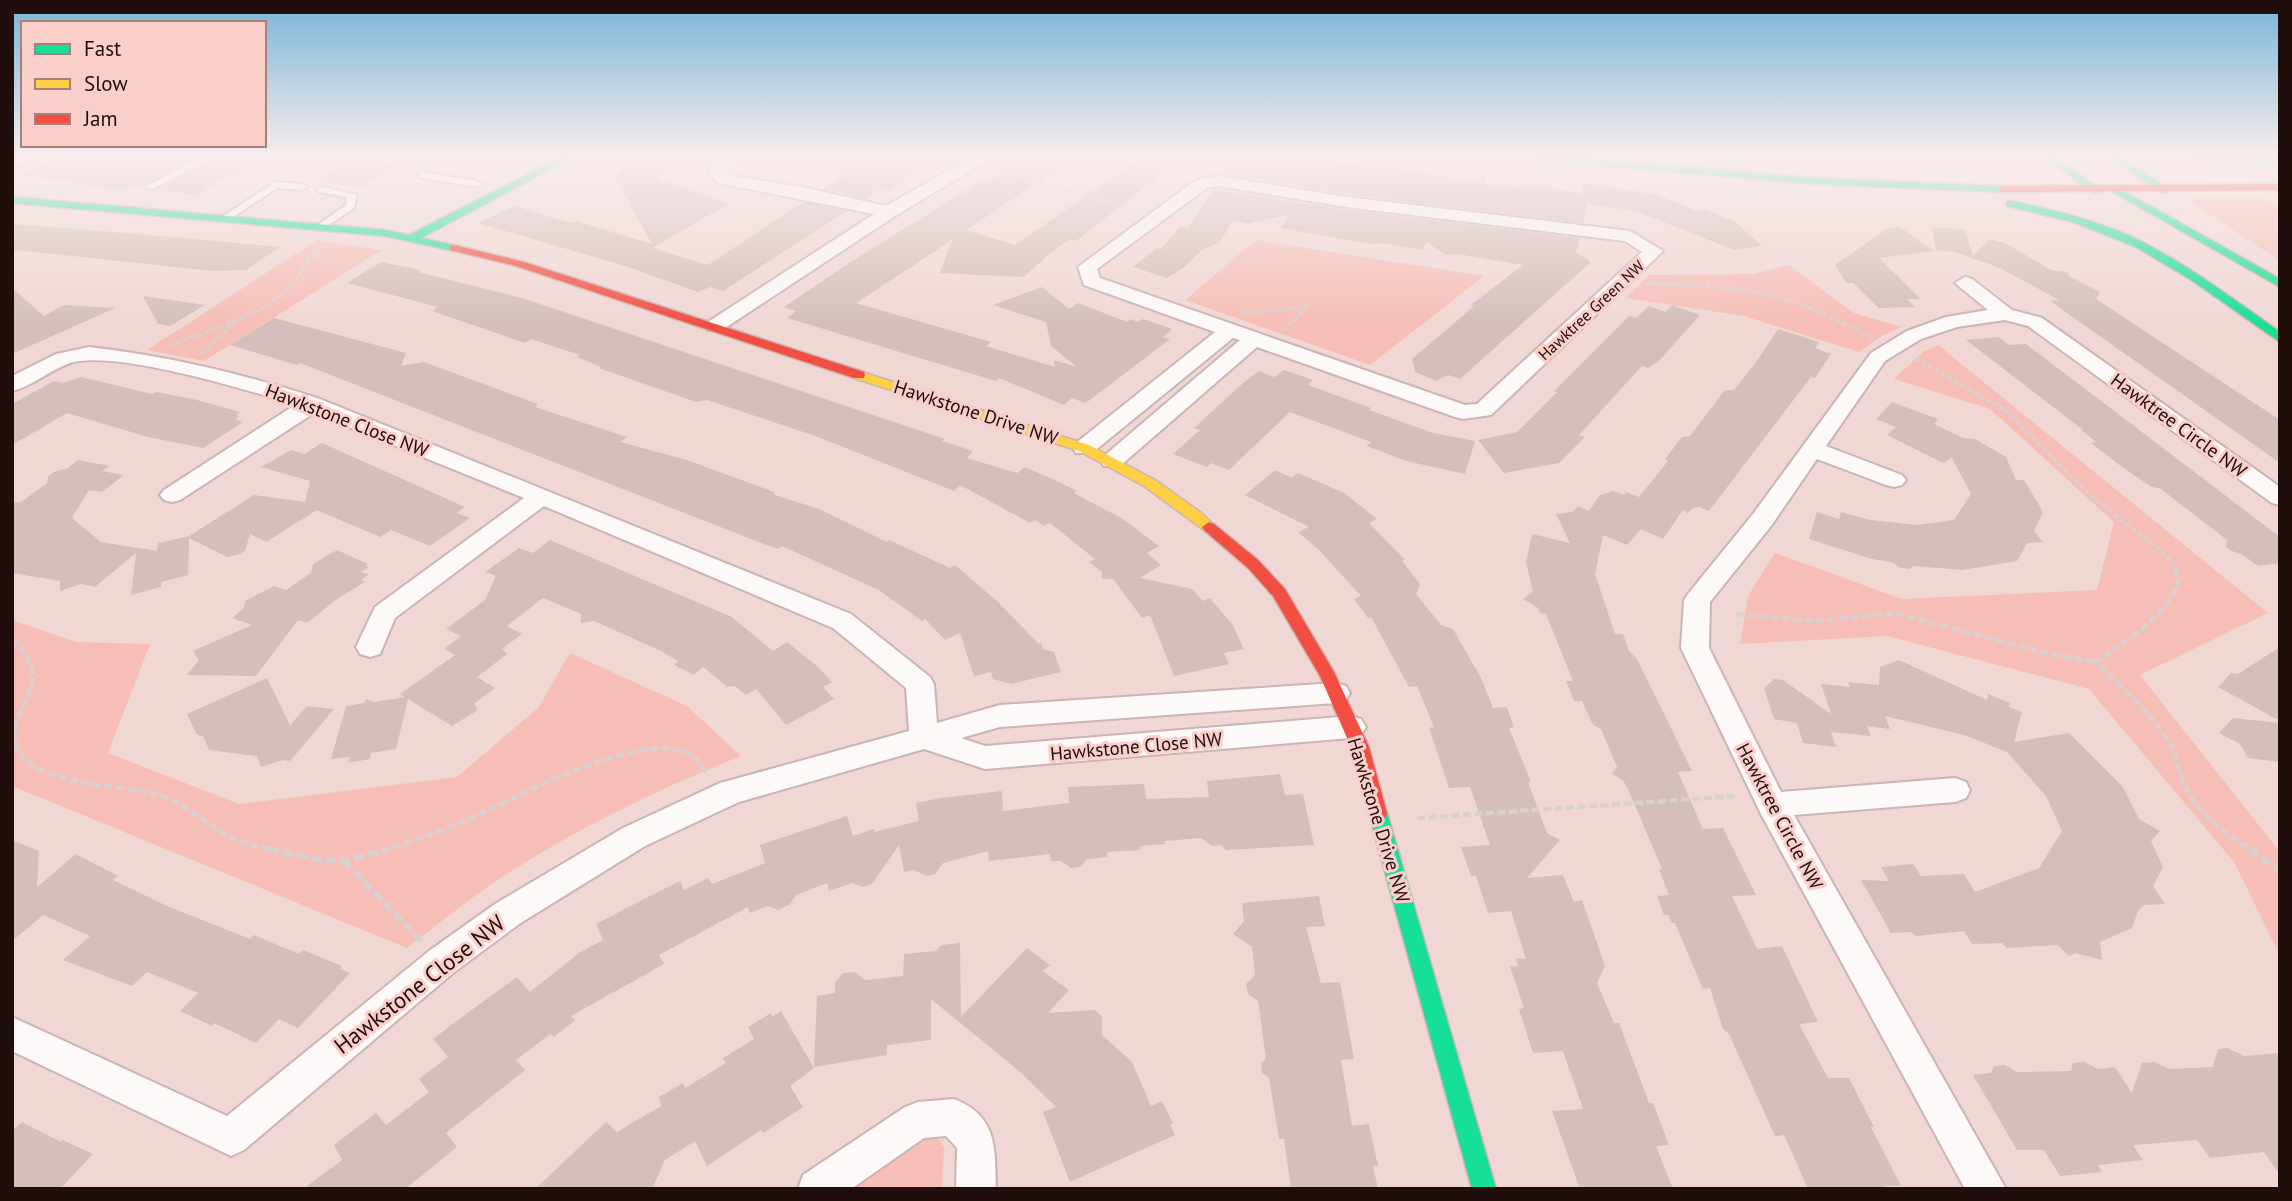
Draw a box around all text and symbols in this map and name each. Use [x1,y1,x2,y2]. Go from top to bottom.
legend [21,21,266,147]
text: Fast [84,35,121,62]
text: Slow [84,70,128,97]
text: Jam [83,105,118,132]
street label: Hawktree Green NW [1534,255,1649,364]
street label: Hawktree Circle NW [2106,368,2252,483]
street label: Hawkstone Drive NW [891,374,1061,450]
street label: Hawkstone Close NW [262,378,432,462]
street label: Hawkstone Close NW [1049,727,1223,765]
street label: Hawkstone Drive NW [1343,735,1416,906]
street label: Hawktree Circle NW [1731,739,1829,893]
street label: Hawkstone Close NW [328,908,510,1060]

